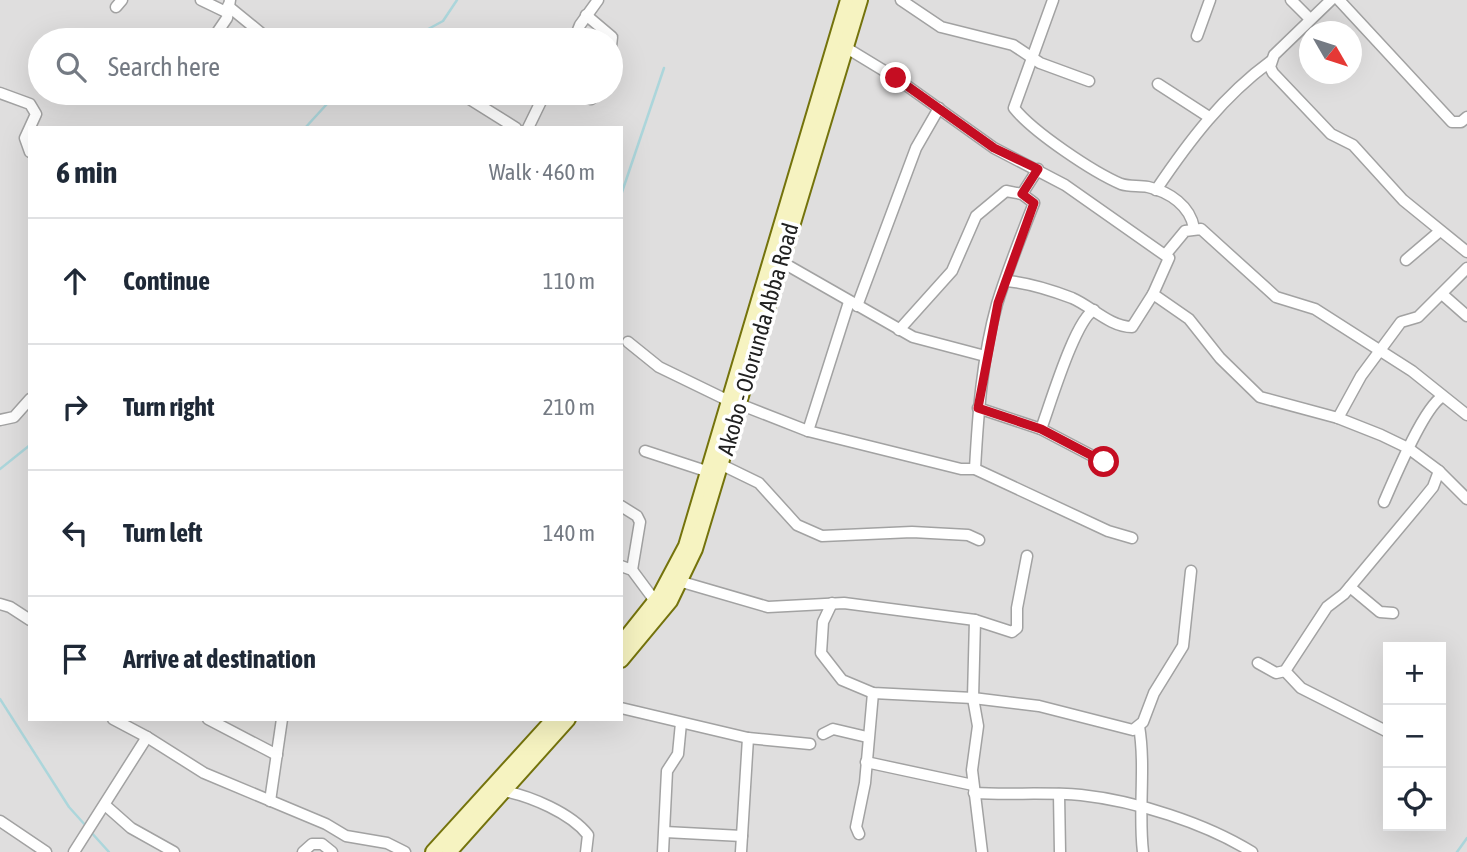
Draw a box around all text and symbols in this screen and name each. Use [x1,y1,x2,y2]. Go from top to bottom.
north arrow [1299,21,1362,84]
search box [28,28,623,105]
icon: search [52,48,90,86]
text: Search here [108,52,220,82]
route end [880,62,911,93]
text: 6 min [56,155,117,189]
text: Walk · 460 m [489,159,595,185]
street label: Akobo - Olorunda Abba Road [712,220,804,458]
icon: ahead [56,262,94,300]
text: Continue [123,266,210,296]
text: 110 m [543,268,595,294]
icon: right [56,388,94,426]
text: Turn right [123,392,214,422]
text: 210 m [543,394,595,420]
route start [1088,446,1119,477]
icon: left [56,514,94,552]
text: Turn left [123,518,203,548]
text: 140 m [543,520,595,546]
icon: arrive [56,640,94,678]
map controls [1383,642,1446,831]
button: + [1383,642,1446,705]
text: Arrive at destination [123,644,316,674]
button: − [1383,705,1446,768]
button: locate [1383,768,1446,831]

